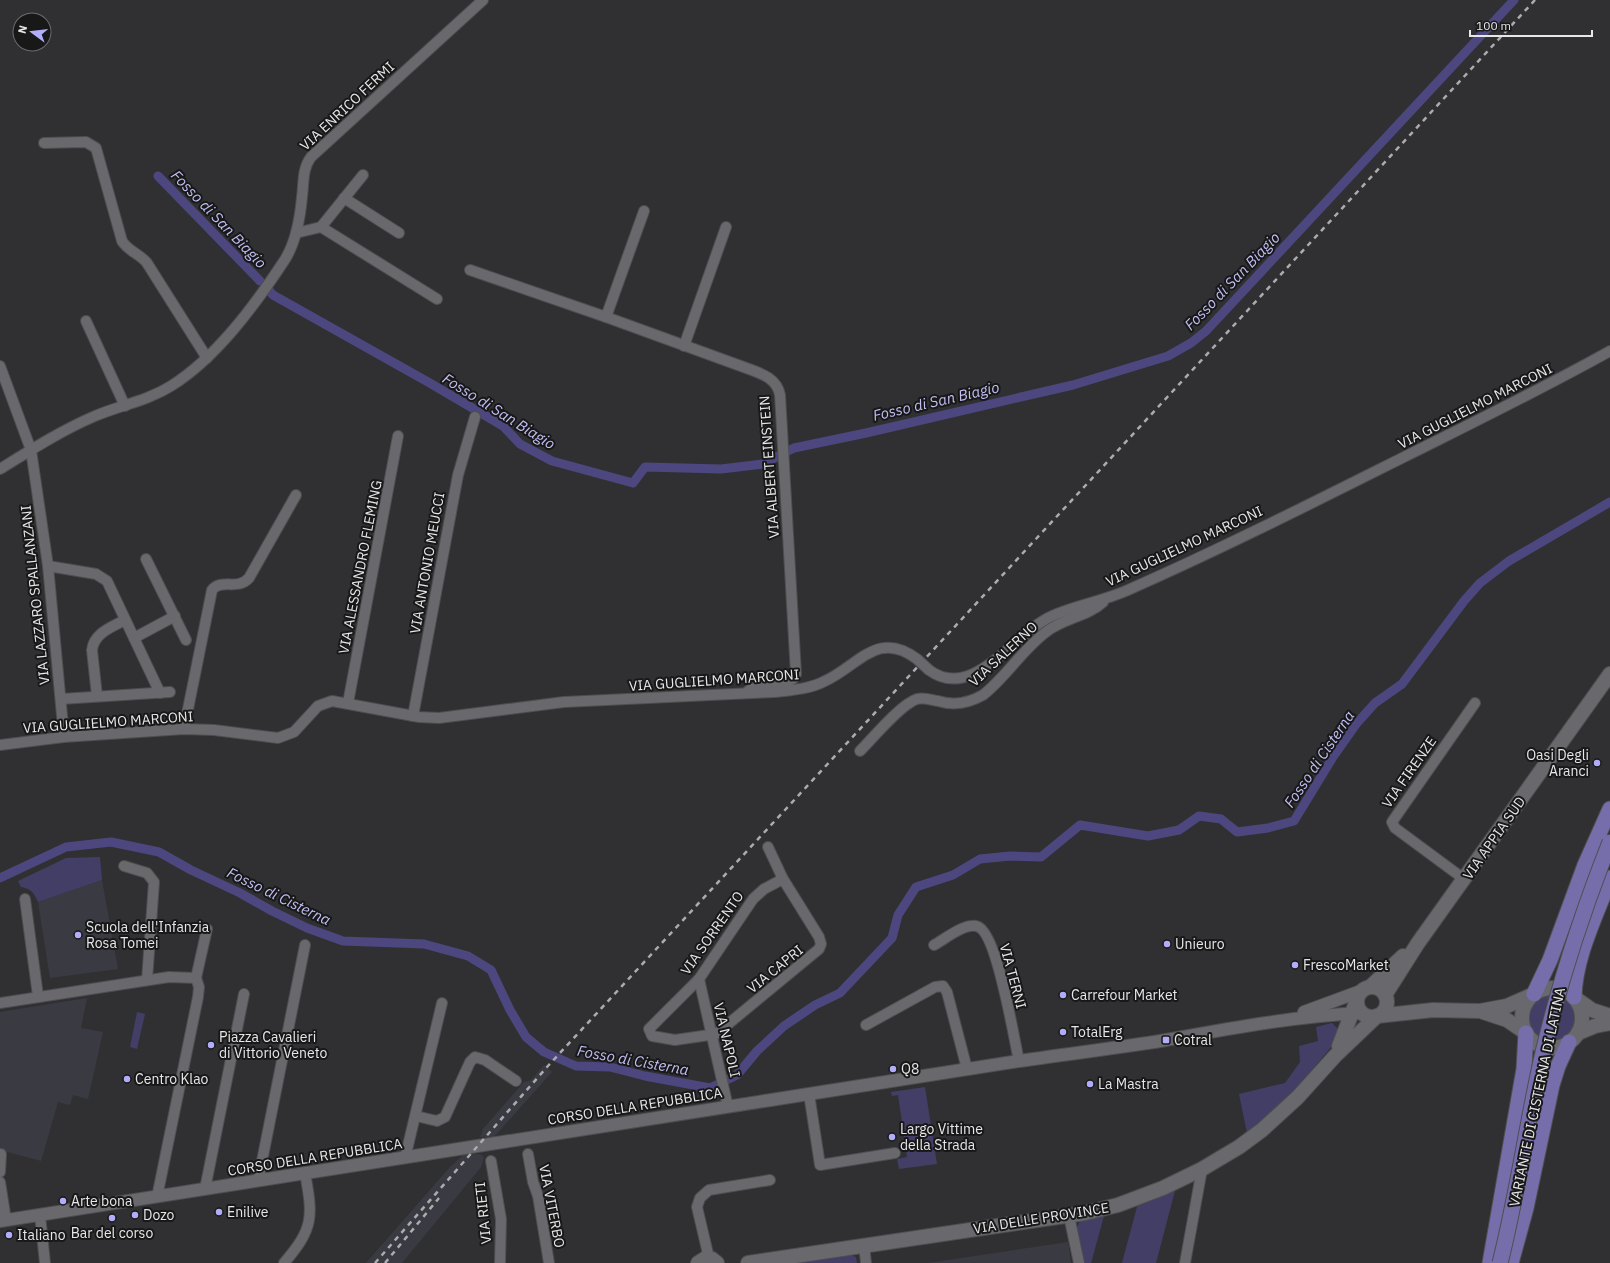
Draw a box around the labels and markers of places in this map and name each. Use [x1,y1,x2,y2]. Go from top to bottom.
place label: Oasi Degli Aranci [1526,746,1589,780]
marker: Oasi Degli Aranci [1592,758,1602,768]
place label: Scuola dell'Infanzia Rosa Tomei [86,918,210,952]
marker: Scuola dell'Infanzia Rosa Tomei [73,930,83,940]
place label: Unieuro [1175,935,1225,953]
marker: Unieuro [1162,939,1172,949]
place label: FrescoMarket [1303,956,1389,974]
marker: FrescoMarket [1290,960,1300,970]
place label: Carrefour Market [1071,986,1178,1004]
marker: Carrefour Market [1058,990,1068,1000]
place label: TotalErg [1071,1023,1123,1041]
marker: TotalErg [1058,1027,1068,1037]
place label: Piazza Cavalieri di Vittorio Veneto [219,1028,328,1062]
place label: Cotral [1174,1031,1212,1049]
marker: Cotral [1161,1035,1171,1045]
marker: Piazza Cavalieri di Vittorio Veneto [206,1040,216,1050]
place label: Q8 [901,1060,919,1078]
marker: Q8 [888,1064,898,1074]
place label: Centro Klao [135,1070,209,1088]
marker: Centro Klao [122,1074,132,1084]
place label: La Mastra [1098,1075,1159,1093]
marker: La Mastra [1085,1079,1095,1089]
place label: Largo Vittime della Strada [900,1120,983,1154]
marker: Largo Vittime della Strada [887,1132,897,1142]
place label: Arte bona [71,1192,133,1210]
marker: Arte bona [58,1196,68,1206]
place label: Enilive [227,1203,269,1221]
place label: Dozo [143,1206,175,1224]
marker: Enilive [214,1207,224,1217]
marker: Dozo [130,1210,140,1220]
marker: Bar del corso [107,1213,117,1223]
place label: Bar del corso [71,1224,153,1242]
place label: Italiano [17,1226,66,1244]
marker: Italiano [4,1230,14,1240]

